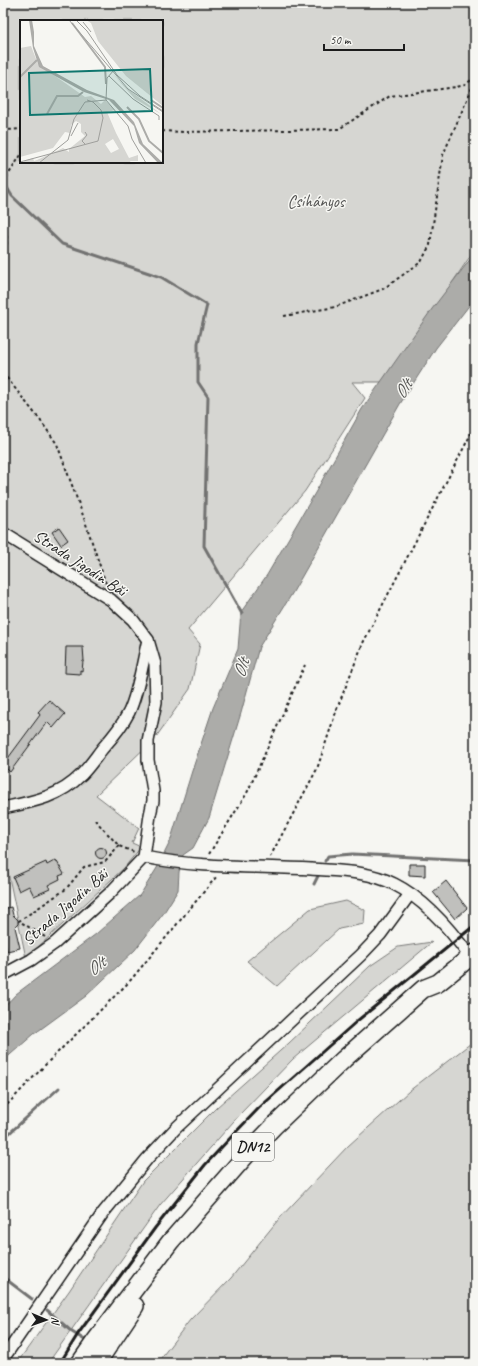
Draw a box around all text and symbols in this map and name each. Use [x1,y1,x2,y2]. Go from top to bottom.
inset map [20,20,163,163]
scale bar [324,26,404,52]
text: 50 m [330,32,352,48]
park label: Csihányos [287,191,347,212]
water label: Olt [389,372,419,403]
street label: Strada Jigodin Băi [29,525,132,602]
water label: Olt [228,652,255,680]
street label: Strada Jigodin Băi [18,863,114,950]
water label: Olt [82,949,113,980]
road number: DN12 [232,1133,274,1161]
north arrow [26,1300,66,1340]
text: N [49,1317,63,1326]

